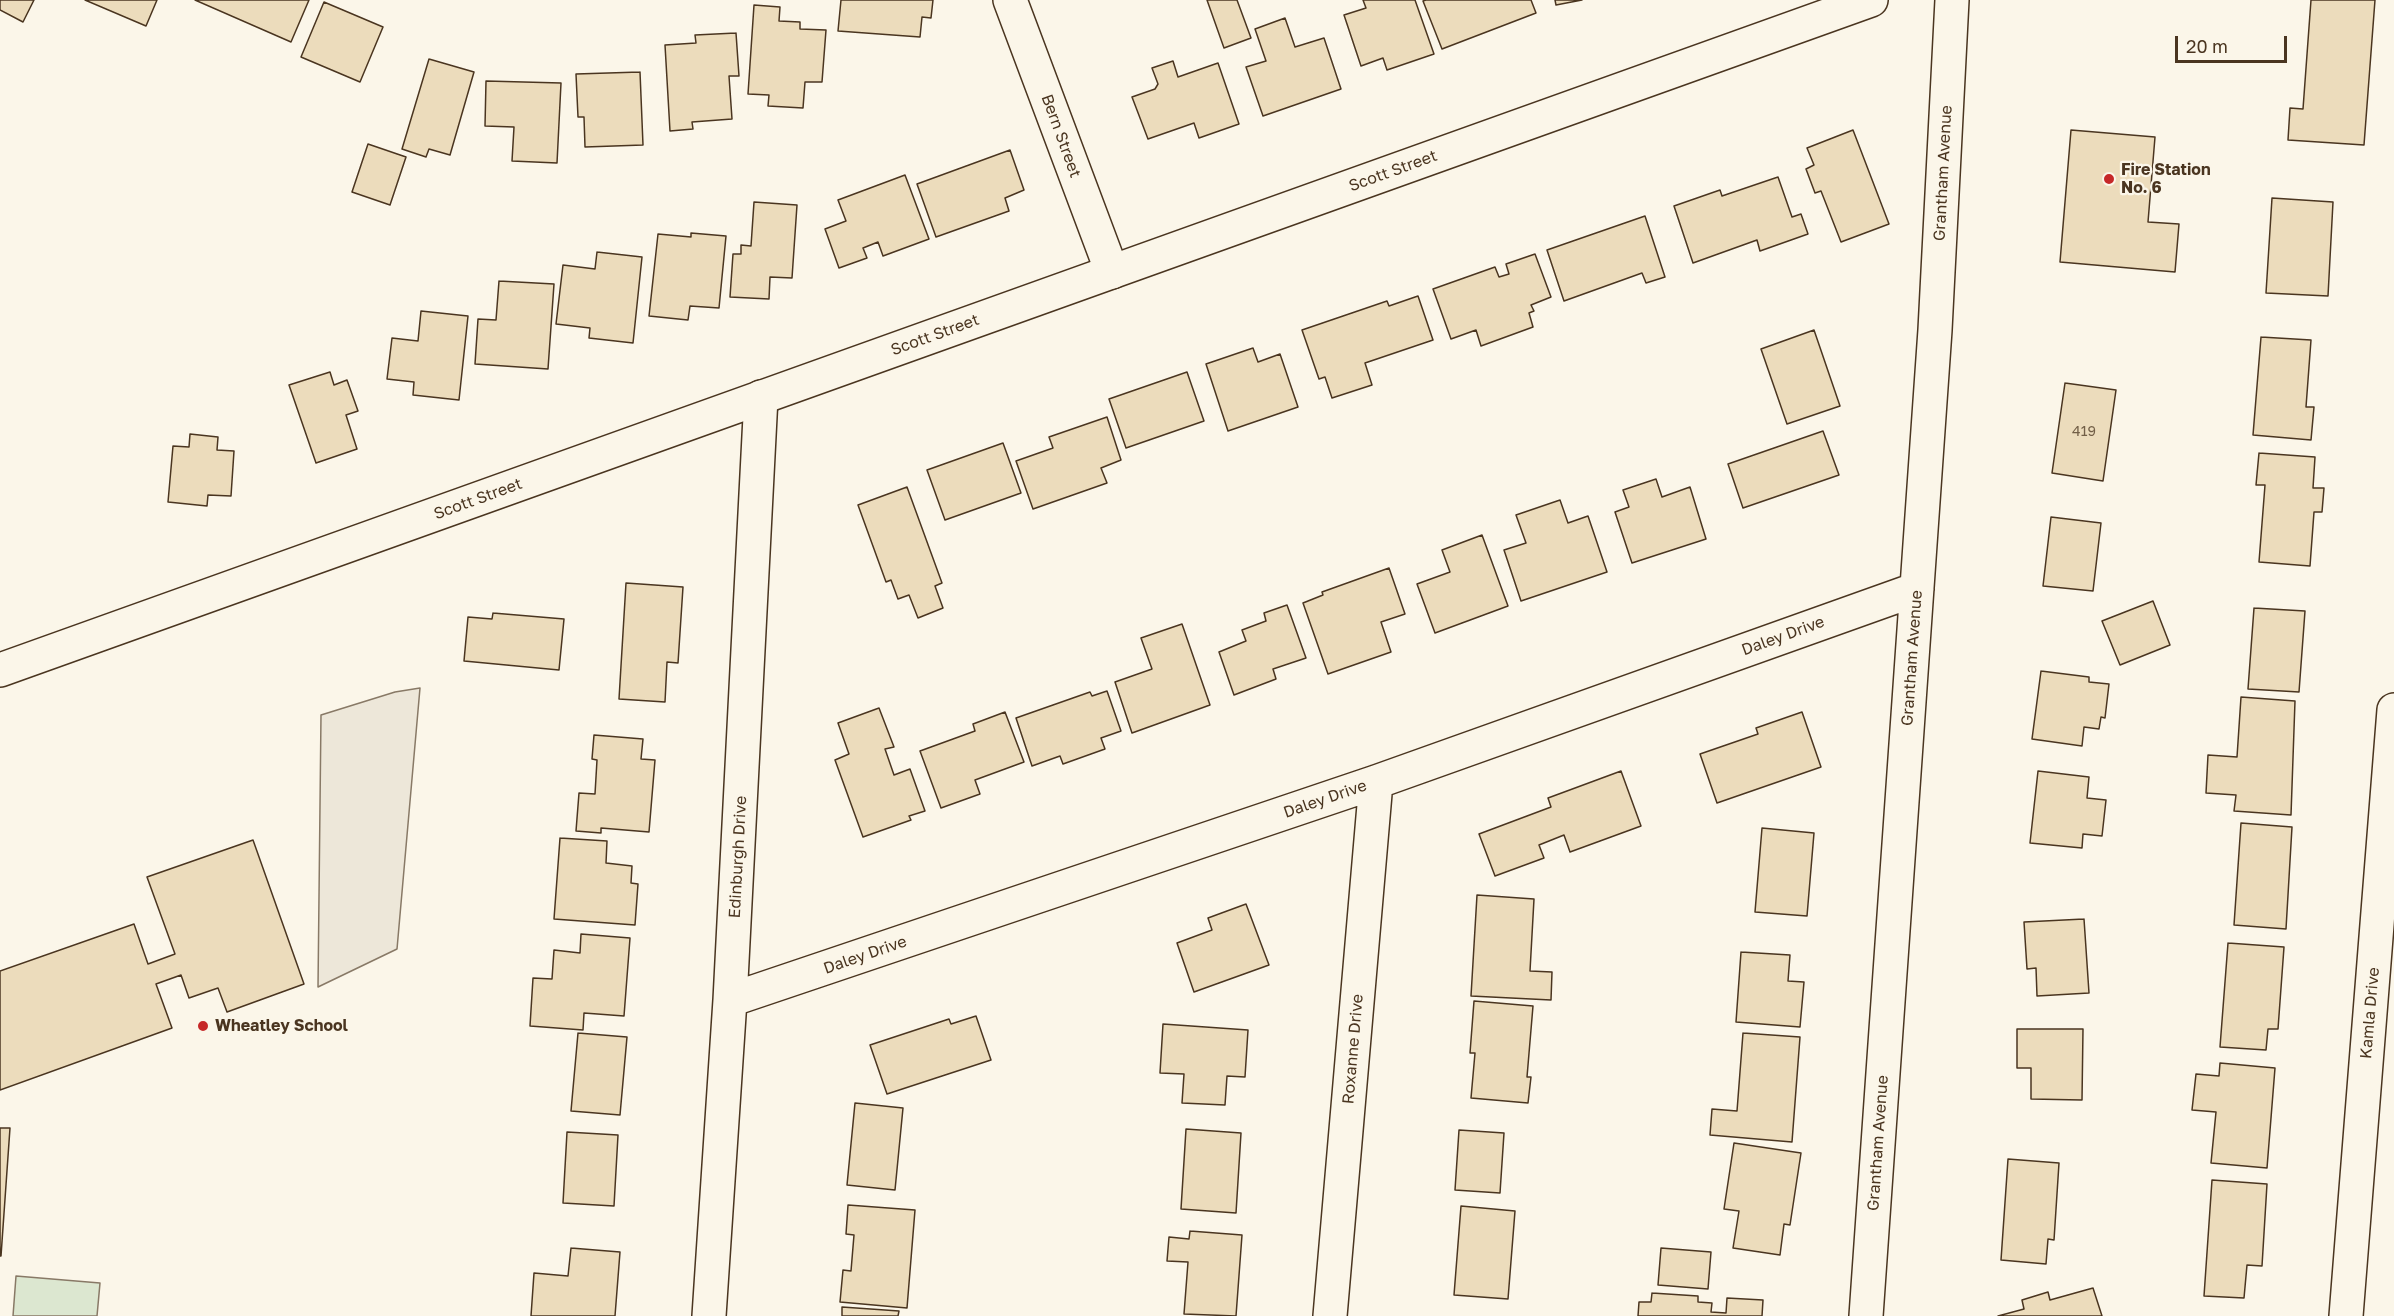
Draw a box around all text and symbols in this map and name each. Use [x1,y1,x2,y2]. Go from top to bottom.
scale bar [2178,24,2290,62]
text: 20 m [2186,35,2228,57]
street label: Bern Street [1037,92,1085,180]
street label: Grantham Avenue [1930,105,1956,241]
street label: Scott Street [1346,146,1440,196]
place label: Fire Station No. 6 [2121,160,2211,198]
marker: Fire Station No. 6 [2102,172,2116,186]
street label: Scott Street [888,310,982,360]
house number: 419 [2072,424,2096,440]
street label: Scott Street [431,474,525,524]
street label: Grantham Avenue [1898,589,1926,727]
street label: Daley Drive [1739,612,1827,660]
street label: Daley Drive [1281,776,1369,822]
street label: Edinburgh Drive [725,795,751,919]
street label: Daley Drive [821,932,909,978]
street label: Kamla Drive [2356,966,2384,1060]
street label: Roxanne Drive [1339,993,1367,1105]
place label: Wheatley School [215,1016,348,1036]
marker: Wheatley School [196,1019,210,1033]
street label: Grantham Avenue [1864,1074,1892,1212]

